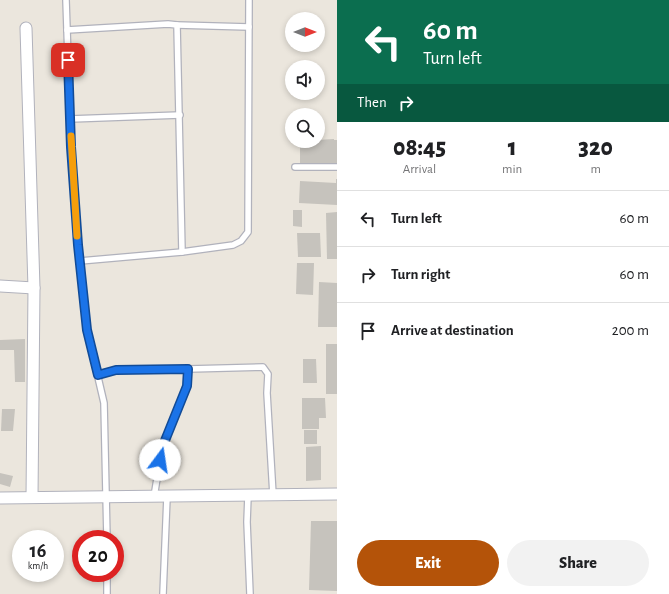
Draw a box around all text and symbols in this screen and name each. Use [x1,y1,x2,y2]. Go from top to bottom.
north arrow [285,12,325,52]
map controls [285,12,325,148]
icon: left [357,16,409,68]
text: 60 m [423,17,478,45]
pin [51,43,85,77]
icon: arrive [57,49,79,71]
text: Turn left [423,50,482,68]
button: sound [285,60,325,100]
icon: right [395,92,417,114]
text: Then [357,95,387,110]
button: search [285,108,325,148]
text: 08:45 [393,136,446,160]
text: 1 [508,136,517,160]
text: 320 [578,136,613,160]
text: Arrival [403,163,436,176]
text: min [502,163,522,176]
text: m [590,163,601,176]
icon: left [357,208,379,230]
text: Turn left [391,211,442,226]
text: 60 m [620,211,649,226]
icon: right [357,264,379,286]
text: Turn right [391,267,450,282]
text: 60 m [620,267,649,282]
icon: arrive [357,320,379,342]
text: Arrive at destination [391,323,514,338]
text: 200 m [612,323,649,338]
position arrow [139,439,181,481]
speed limit sign: 20 [72,530,124,582]
button: Exit [357,540,499,586]
button: Share [507,540,649,586]
text: 16 [30,541,46,561]
text: km/h [28,561,48,571]

